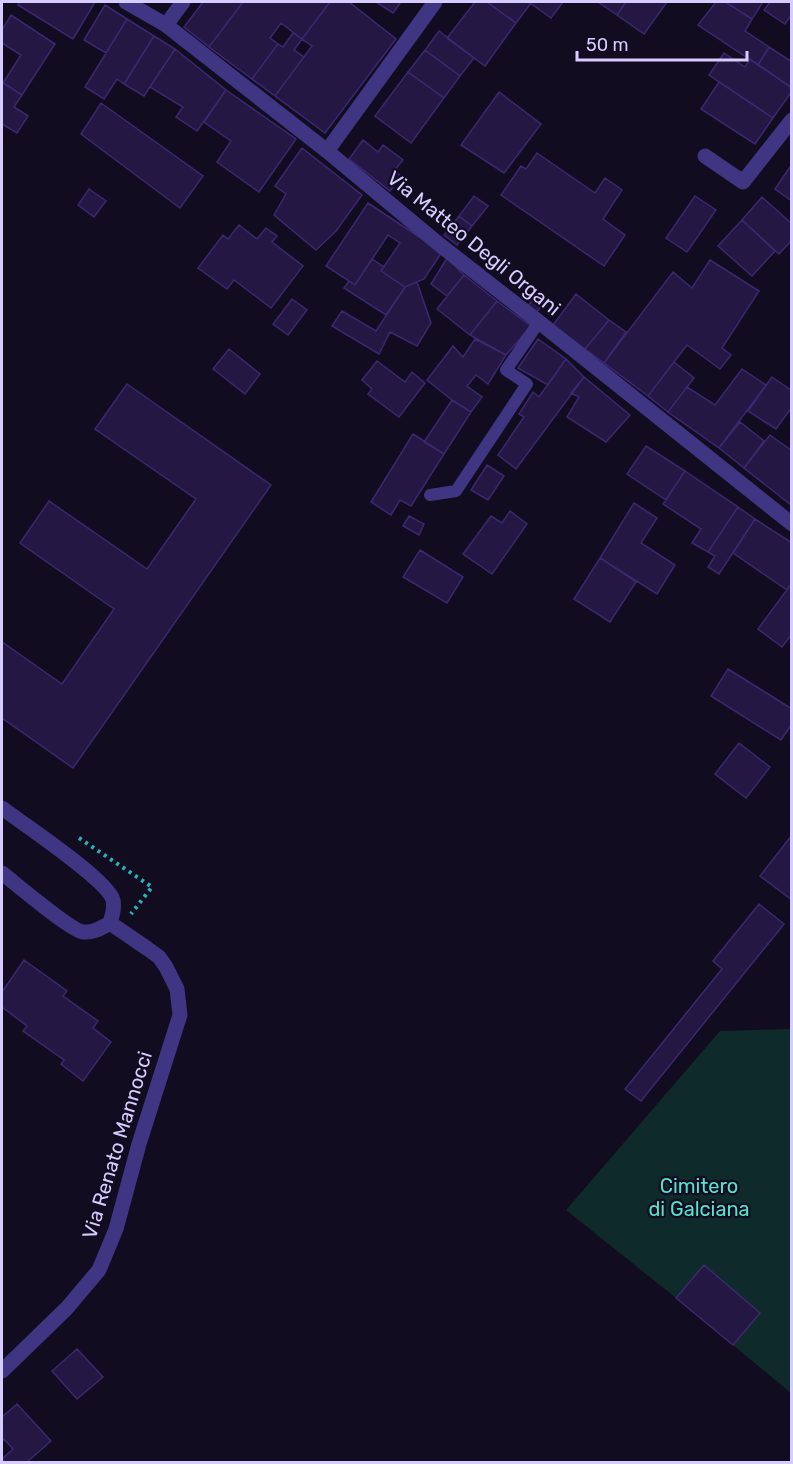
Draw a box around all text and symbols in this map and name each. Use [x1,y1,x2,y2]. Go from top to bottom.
scale bar [577,24,746,62]
text: 50 m [586,34,629,56]
street label: Via Matteo Degli Organi [382,166,566,320]
street label: Via Renato Mannocci [77,1048,157,1242]
park label: Cimitero di Galciana [648,1174,750,1221]

